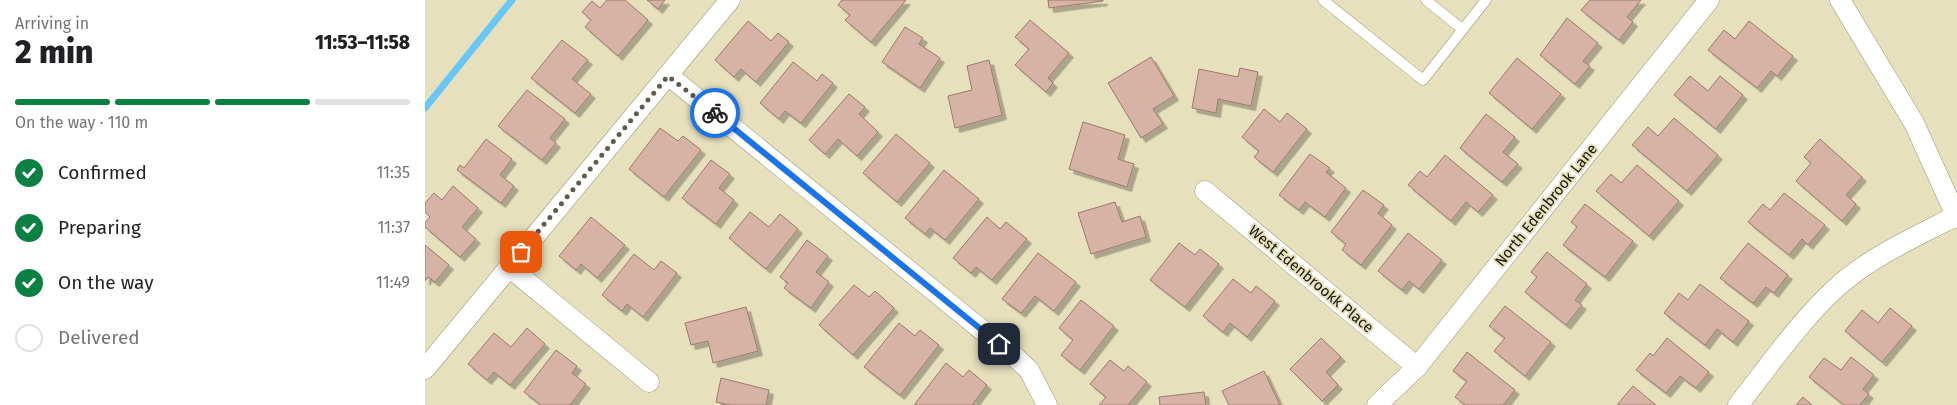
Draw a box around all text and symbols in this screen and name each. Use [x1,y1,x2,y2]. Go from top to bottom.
text: Arriving in [15,14,89,33]
text: 11:53–11:58 [315,31,410,54]
text: 2 min [15,33,93,71]
courier [690,88,740,138]
icon: bike [701,99,729,127]
text: On the way · 110 m [15,113,148,132]
street label: North Edenbrook Lane [1491,140,1601,270]
icon: check [15,159,43,187]
text: Confirmed [58,161,147,184]
text: 11:35 [376,163,410,182]
icon: check [15,214,43,242]
text: Preparing [58,216,141,239]
text: 11:37 [377,218,410,237]
street label: West Edenbrookk Place [1245,221,1377,337]
pin [500,231,542,273]
icon: bag [507,238,535,266]
icon: check [15,269,43,297]
text: On the way [58,271,154,294]
text: 11:49 [376,273,410,292]
pin [978,323,1020,365]
text: Delivered [58,326,140,349]
icon: home [985,330,1013,358]

